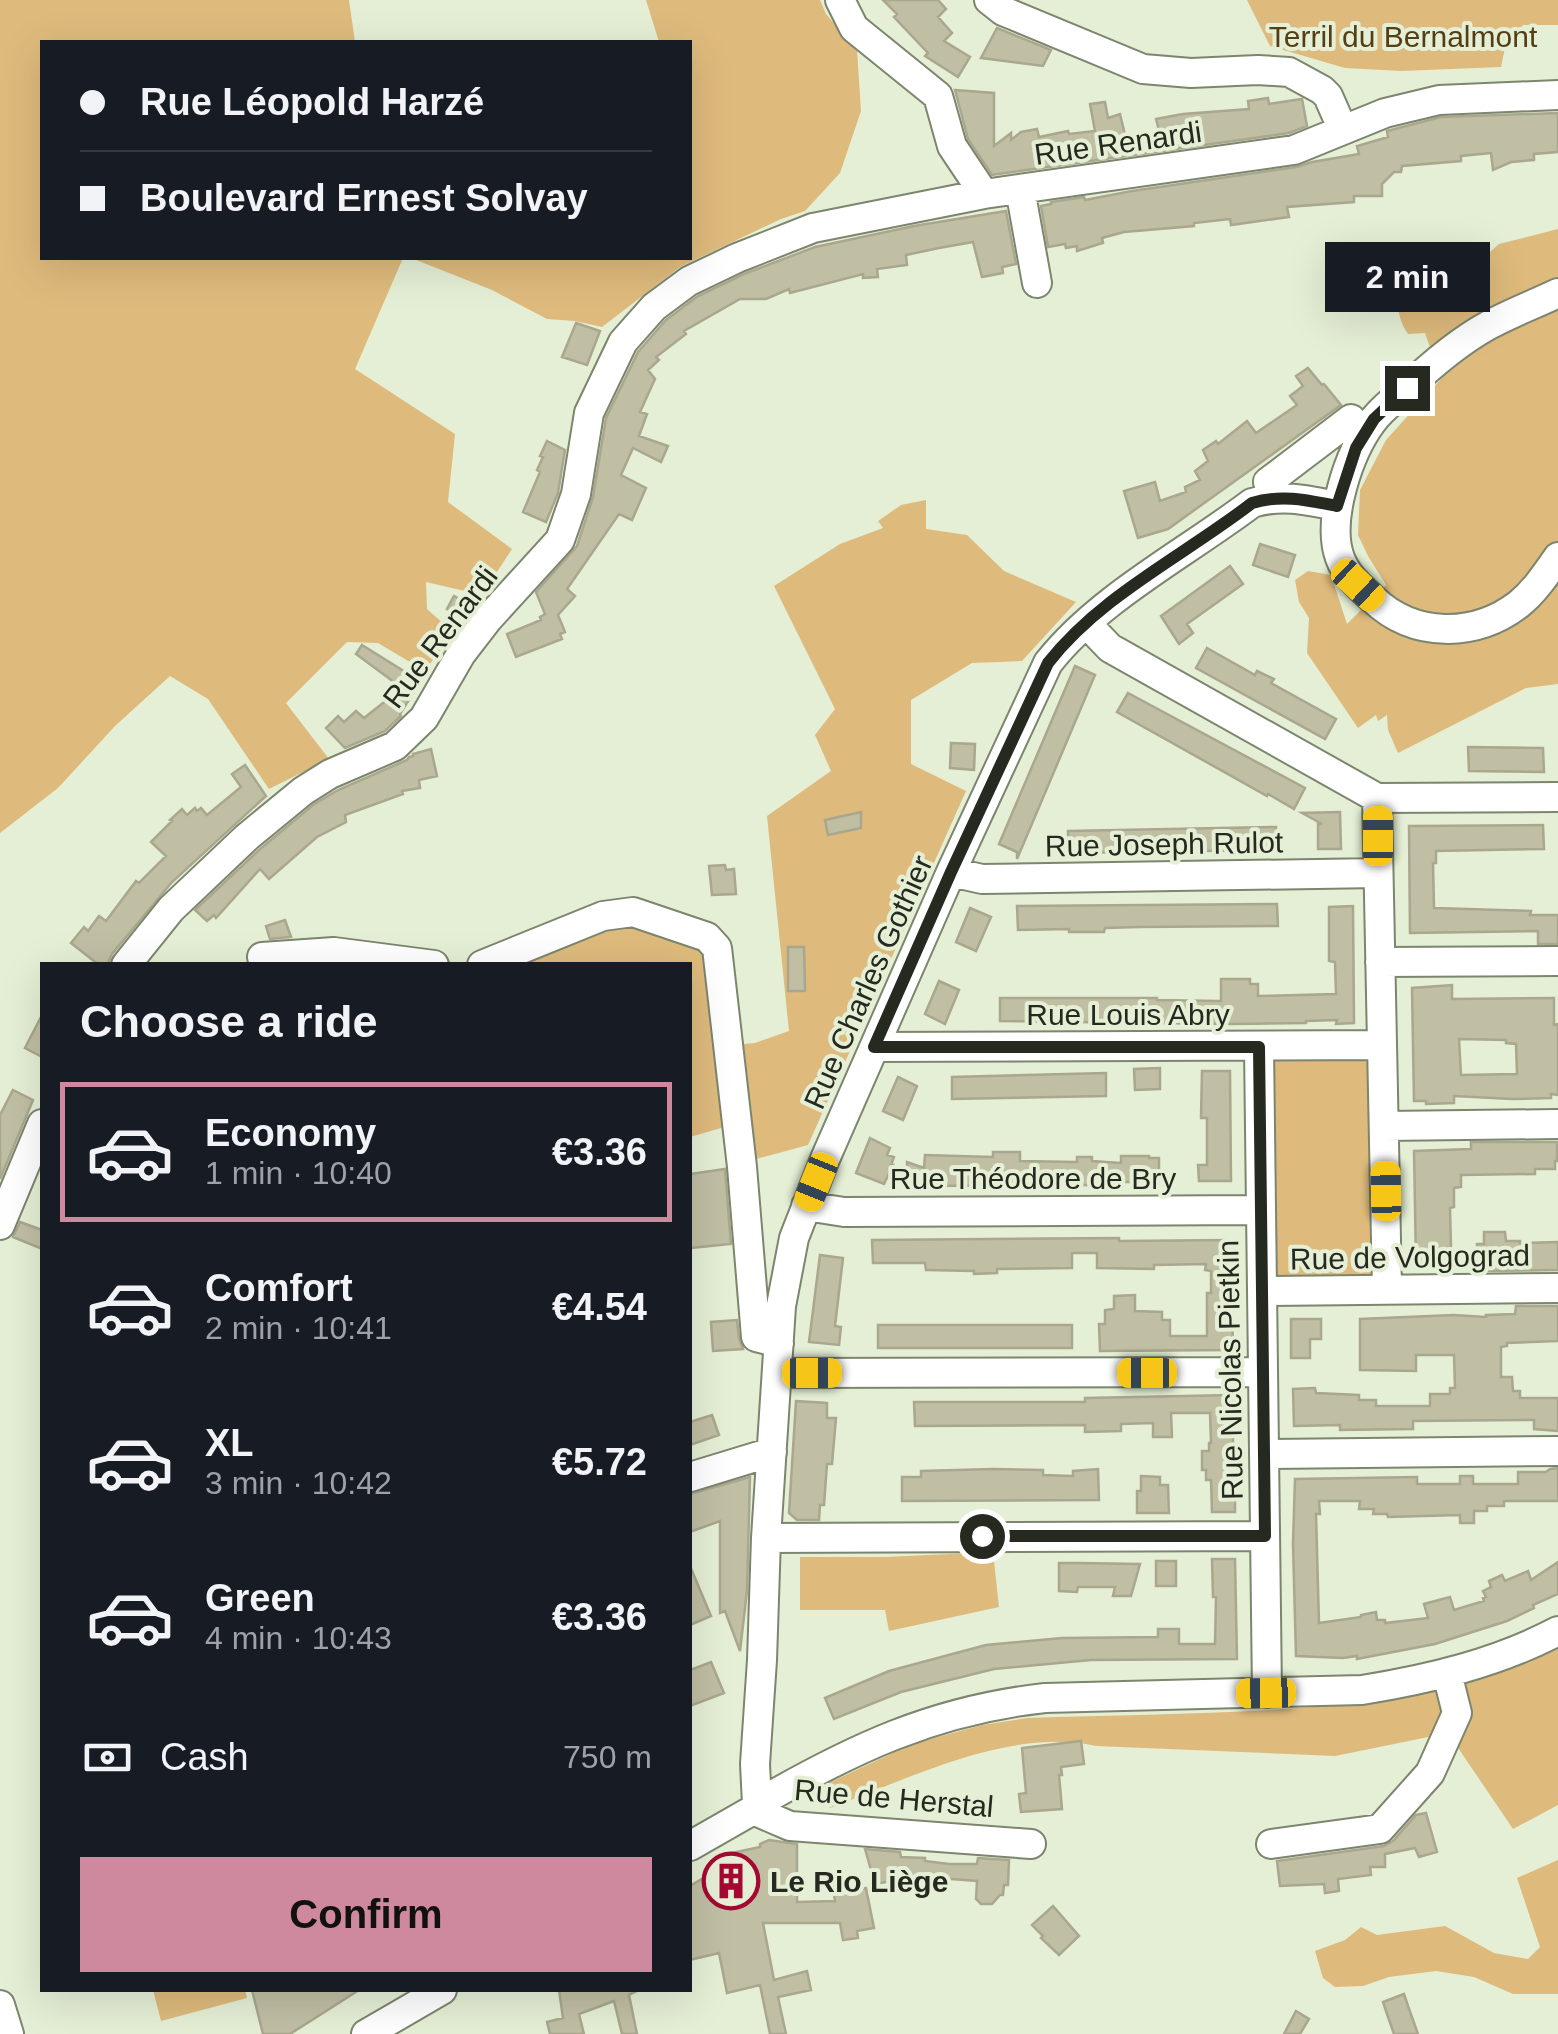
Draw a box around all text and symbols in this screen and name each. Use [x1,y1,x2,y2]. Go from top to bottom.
park label: Terril du Bernalmont [1269,20,1538,53]
text: Rue Léopold Harzé [140,81,484,123]
street label: Rue Renardi [1032,115,1204,171]
text: Boulevard Ernest Solvay [140,177,588,219]
callout: 2 min [1324,243,1490,313]
text: 2 min [1366,259,1449,295]
route end [1385,366,1430,411]
car [1326,554,1390,616]
street label: Rue Renardi [376,560,504,714]
car [1363,806,1393,866]
street label: Rue Joseph Rulot [1044,825,1284,863]
street label: Rue Charles Gothier [797,850,939,1114]
text: Choose a ride [80,996,378,1047]
street label: Rue Louis Abry [1026,998,1230,1031]
icon: car [85,1107,175,1197]
text: Economy [205,1112,376,1154]
text: €3.36 [552,1131,647,1173]
car [791,1149,841,1215]
text: 1 min · 10:40 [205,1155,392,1191]
car [1370,1161,1402,1221]
street label: Rue Théodore de Bry [890,1162,1176,1195]
street label: Rue de Volgograd [1290,1238,1530,1276]
street label: Rue Nicolas Pietkin [1211,1240,1249,1500]
icon: car [85,1262,175,1352]
text: Comfort [205,1267,353,1309]
text: €4.54 [552,1286,647,1328]
text: 2 min · 10:41 [205,1310,392,1346]
car [782,1358,842,1388]
car [1117,1358,1177,1388]
icon: car [85,1417,175,1507]
text: XL [205,1422,254,1464]
text: €5.72 [552,1441,647,1483]
text: 3 min · 10:42 [205,1465,392,1501]
route start [960,1514,1005,1559]
icon: car [85,1572,175,1662]
text: Green [205,1577,315,1619]
text: €3.36 [552,1596,647,1638]
text: 4 min · 10:43 [205,1620,392,1656]
car [1236,1677,1296,1709]
icon: cash [80,1730,135,1785]
text: Cash [160,1736,249,1778]
text: 750 m [563,1739,652,1775]
street label: Rue de Herstal [793,1773,995,1823]
building icon: Le Rio Liège [701,1851,761,1911]
button: Confirm [80,1857,652,1972]
place label: Le Rio Liège [770,1865,948,1898]

